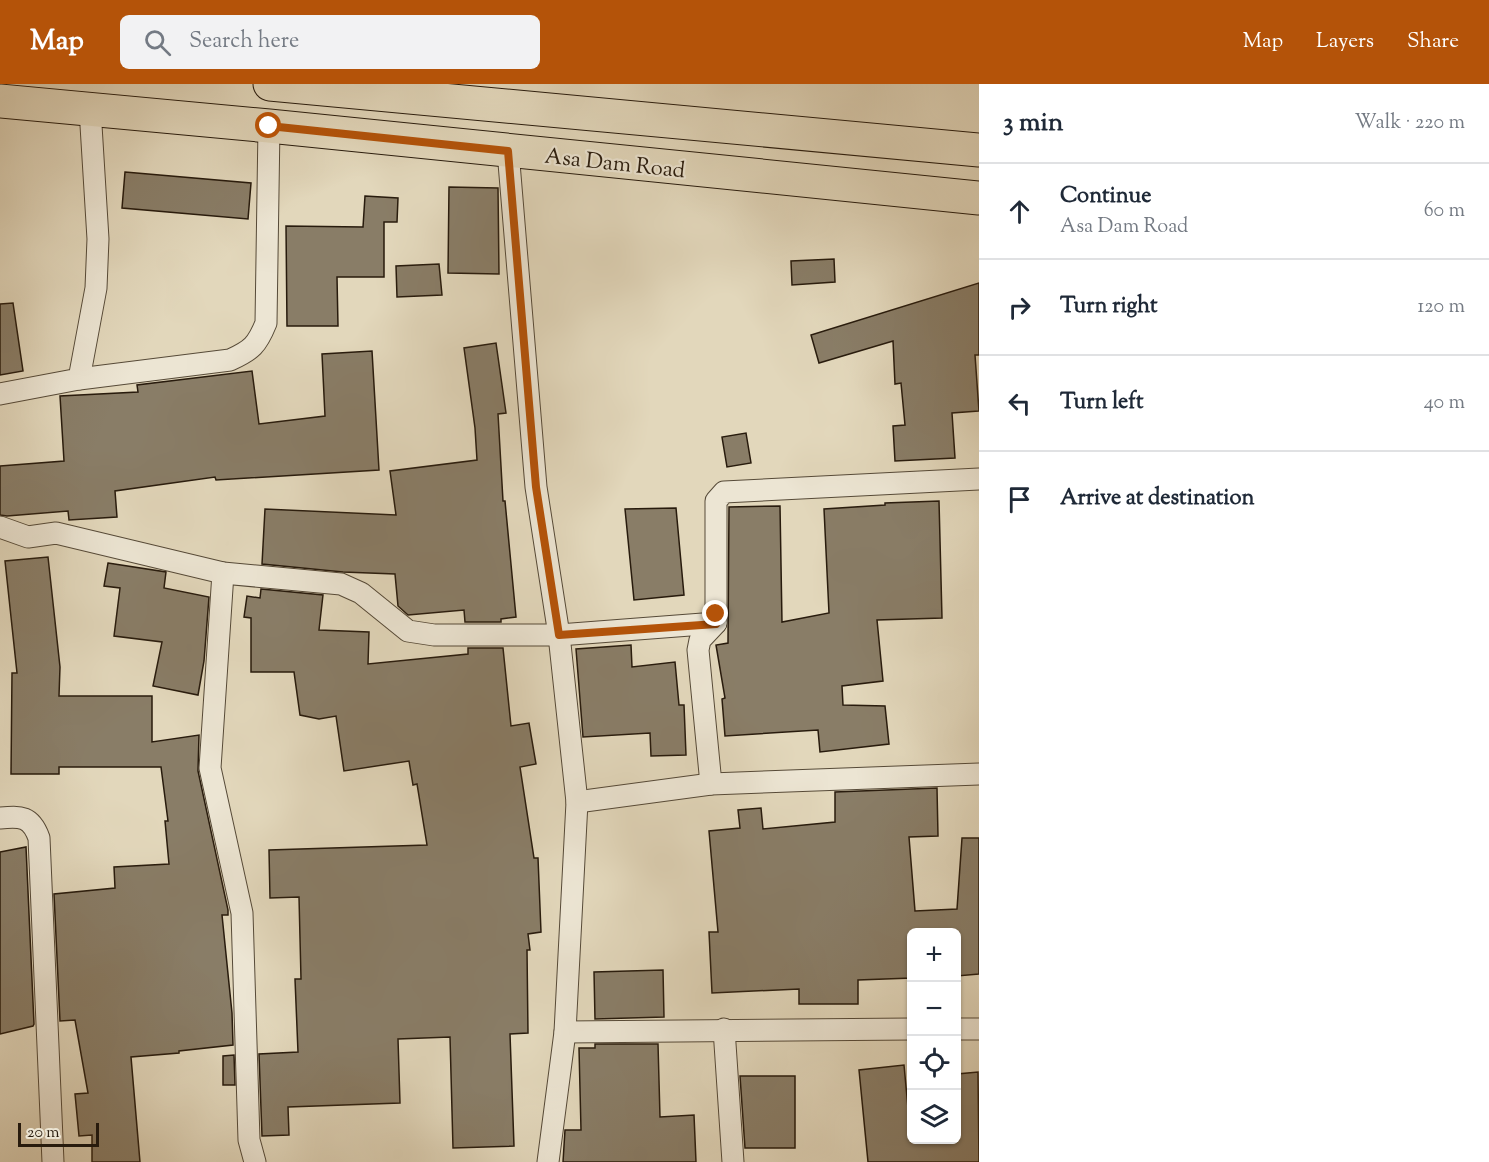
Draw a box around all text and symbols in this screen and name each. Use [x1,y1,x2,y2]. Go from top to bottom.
search box [120,15,540,69]
text: Map [30,22,84,62]
icon: search [141,26,174,59]
text: Search here [189,26,299,58]
text: Map [1243,27,1283,57]
text: Layers [1316,27,1374,57]
text: Share [1407,27,1459,57]
text: 3 min [1003,105,1063,142]
text: Walk · 220 m [1354,109,1465,138]
route start [255,112,281,138]
street label: Asa Dam Road [543,142,687,188]
text: Continue [1060,181,1151,213]
icon: ahead [1003,195,1036,228]
text: 60 m [1424,197,1465,226]
text: Asa Dam Road [1060,213,1188,242]
icon: right [1003,291,1036,324]
text: Turn right [1060,291,1157,323]
text: 120 m [1417,293,1465,322]
icon: left [1003,387,1036,420]
text: Turn left [1060,387,1143,419]
text: 40 m [1424,389,1465,418]
icon: arrive [1003,483,1036,516]
text: Arrive at destination [1060,483,1255,515]
route end [702,600,728,626]
map controls [907,928,961,1144]
button: + [907,928,961,982]
button: − [907,982,961,1036]
button: locate [907,1036,961,1090]
button: layers [907,1090,961,1144]
scale bar [18,1120,99,1148]
text: 20 m [27,1122,60,1145]

